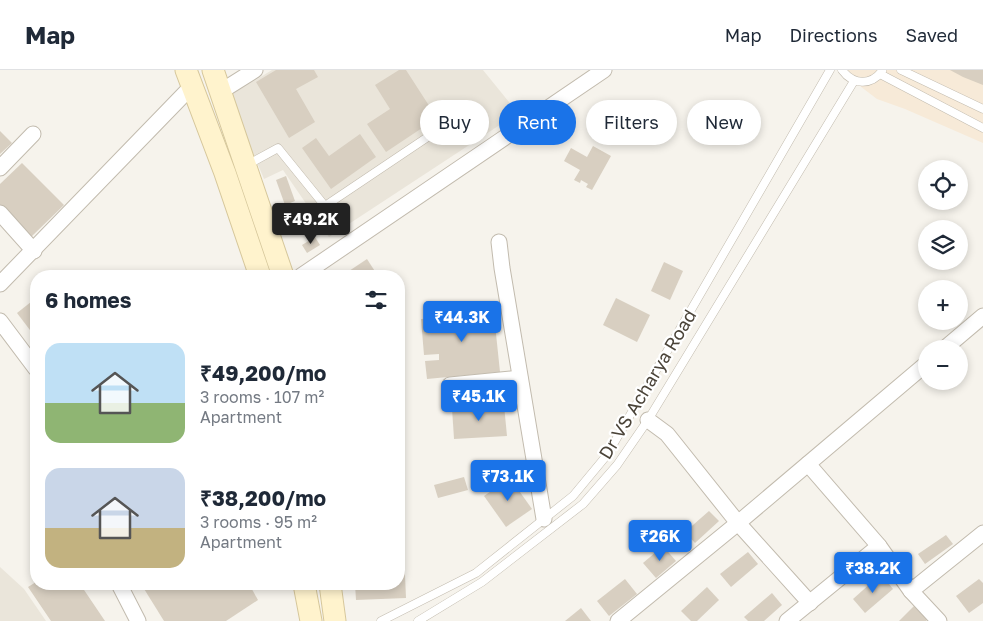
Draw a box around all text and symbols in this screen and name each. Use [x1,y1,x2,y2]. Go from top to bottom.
text: Map [25,20,75,49]
text: Map [725,24,761,46]
text: Directions [789,24,877,46]
text: Saved [905,24,958,46]
chip: Buy [420,100,489,145]
chip: Rent [499,100,576,145]
chip: Filters [586,100,677,145]
chip: New [687,100,761,145]
map controls [918,160,968,390]
button: locate [918,160,968,210]
pin: ₹49.2K [270,202,352,245]
text: ₹49.2K [283,209,339,229]
button: layers [918,220,968,270]
button: + [918,280,968,330]
icon: filters [362,286,390,314]
text: 6 homes [45,287,131,313]
pin: ₹44.3K [421,300,503,343]
street label: Dr VS Acharya Road [594,305,700,463]
text: ₹44.3K [434,307,490,327]
button: − [918,340,968,390]
text: ₹49,200/mo [200,360,326,386]
icon: home [85,363,145,423]
pin: ₹45.1K [438,380,520,422]
text: ₹45.1K [452,386,506,406]
text: 3 rooms · 107 m² [200,387,324,407]
text: Apartment [200,407,282,427]
pin: ₹73.1K [467,460,549,502]
text: ₹73.1K [482,466,534,486]
text: ₹38,200/mo [200,485,326,511]
icon: home [85,488,145,548]
text: 3 rooms · 95 m² [200,512,317,532]
pin: ₹26K [630,520,690,562]
text: ₹26K [640,526,680,546]
text: Apartment [200,532,282,552]
pin: ₹38.2K [832,552,914,594]
text: ₹38.2K [845,558,901,578]

